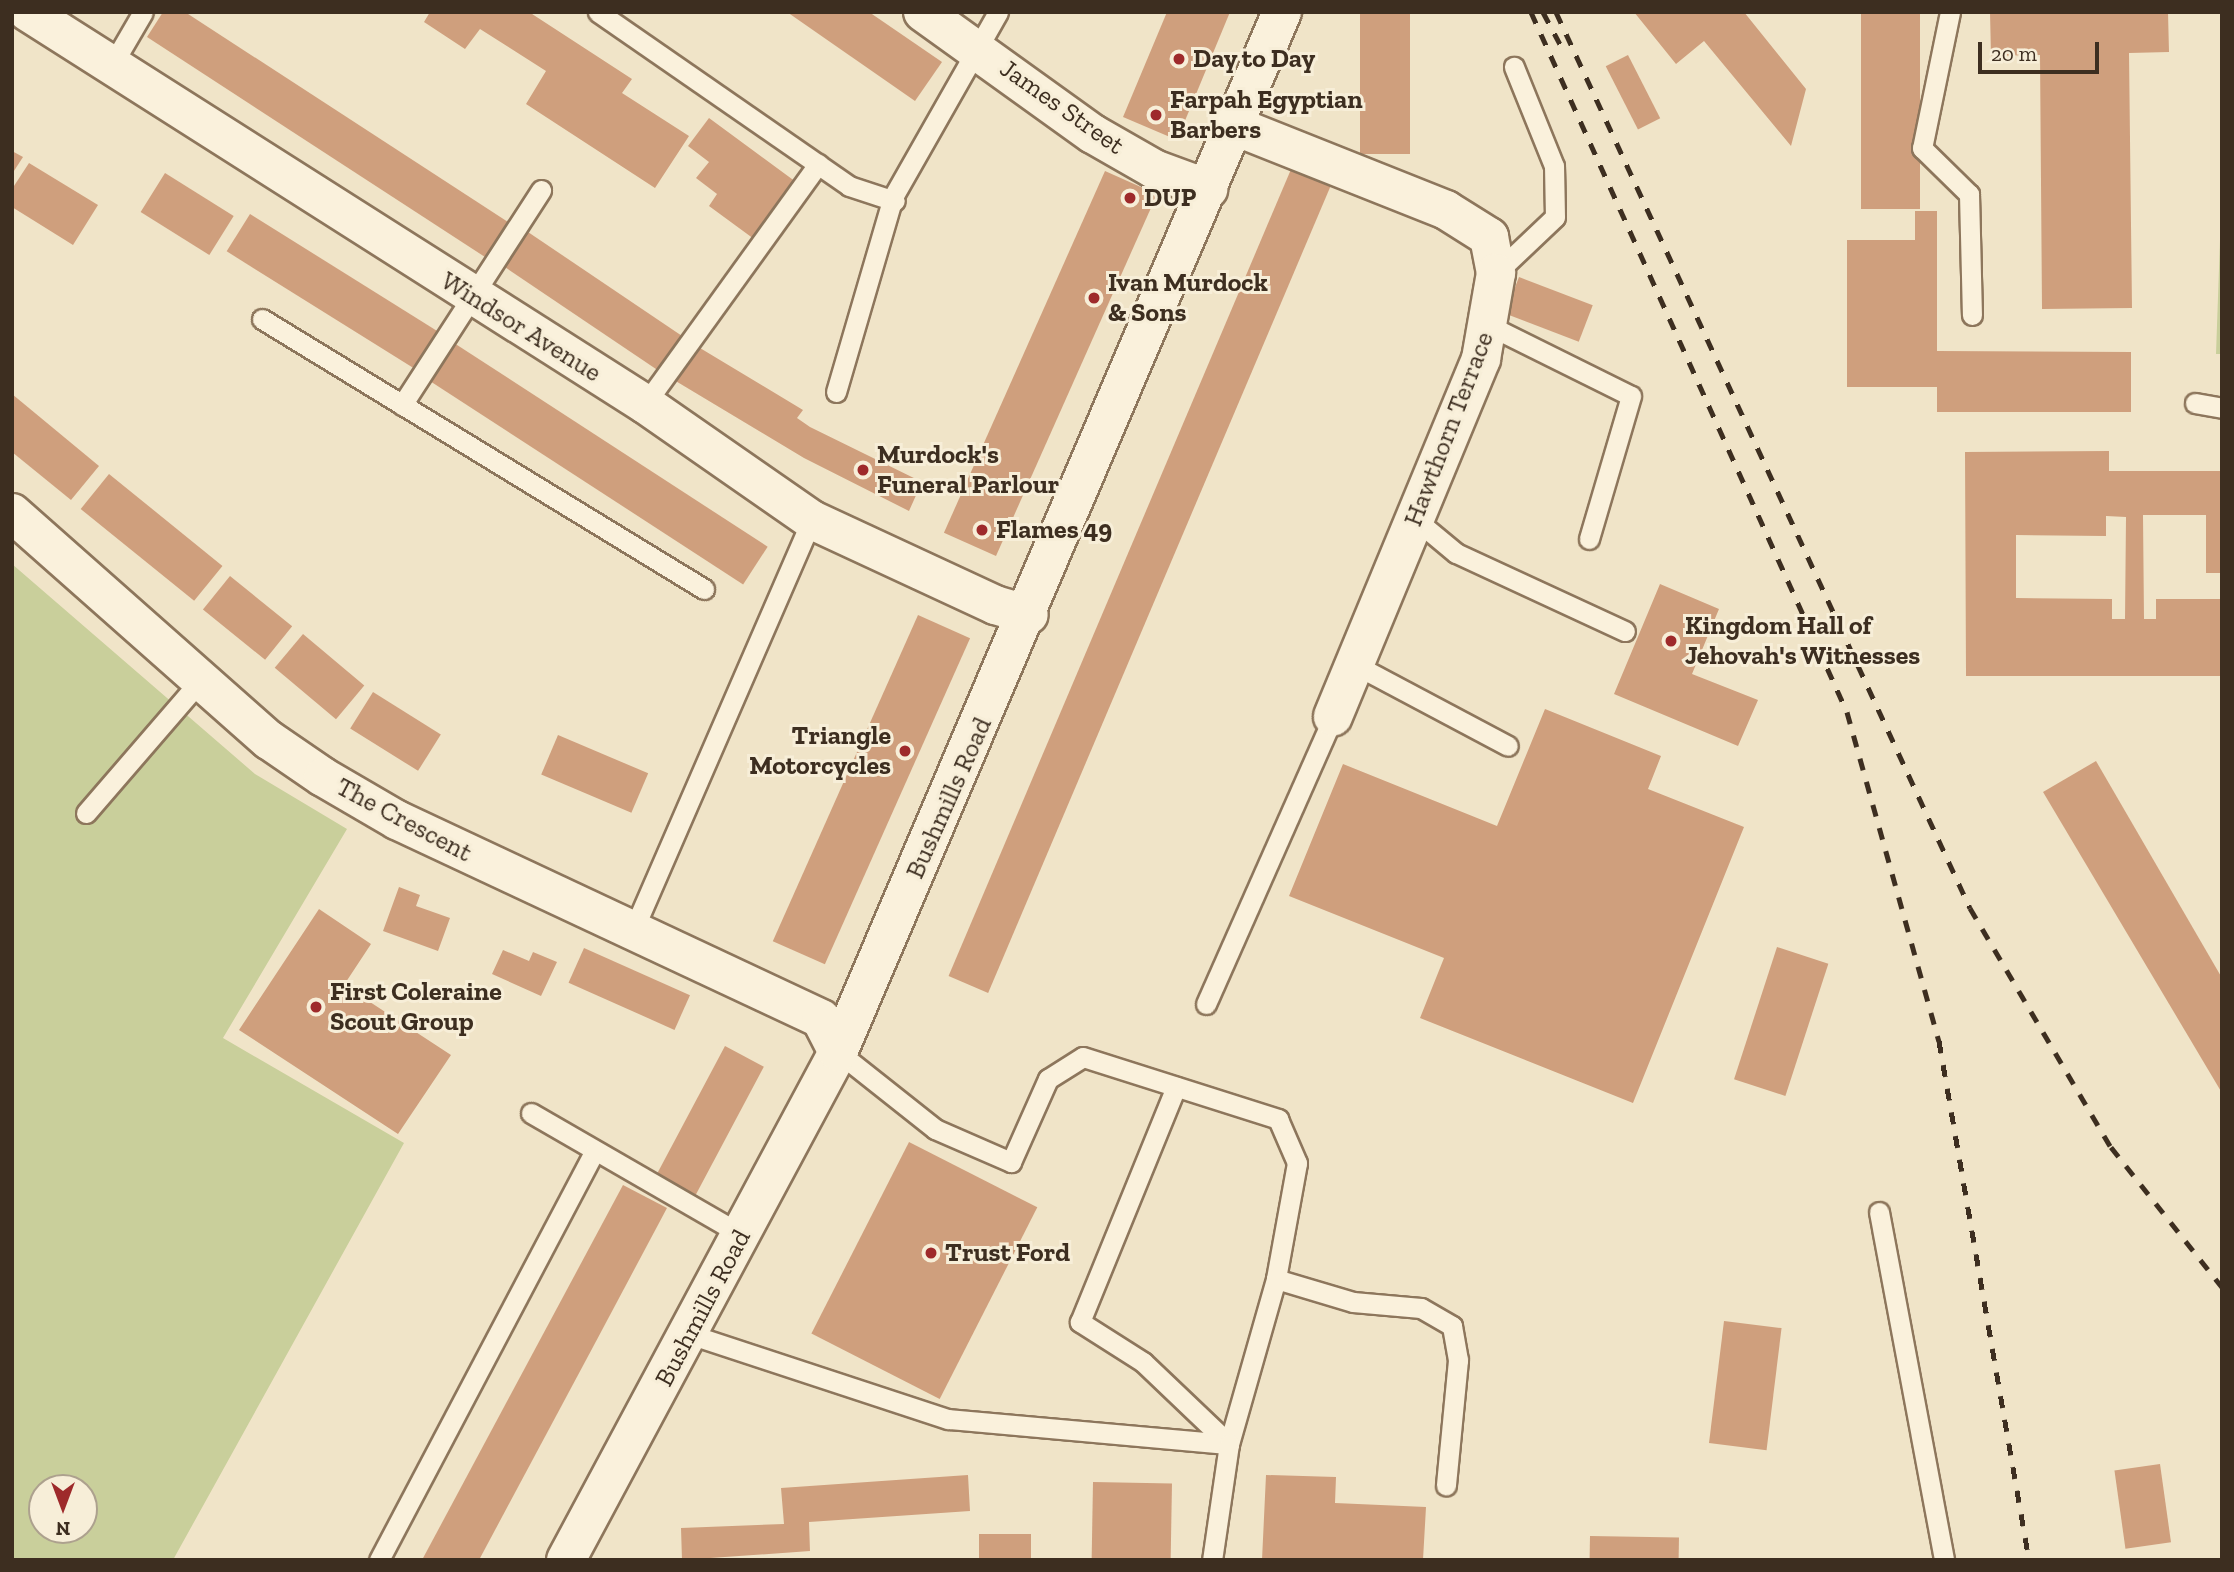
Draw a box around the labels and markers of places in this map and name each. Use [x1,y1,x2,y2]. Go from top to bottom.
place label: Day to Day [1193,43,1316,75]
marker: Day to Day [1171,51,1187,67]
place label: Farpah Egyptian Barbers [1170,84,1363,146]
marker: Farpah Egyptian Barbers [1148,107,1164,123]
place label: DUP [1144,182,1196,214]
marker: DUP [1122,190,1138,206]
place label: Ivan Murdock & Sons [1108,267,1268,328]
marker: Ivan Murdock & Sons [1086,290,1102,306]
place label: Murdock's Funeral Parlour [877,439,1059,500]
marker: Murdock's Funeral Parlour [855,462,871,478]
place label: Flames 49 [996,514,1112,546]
marker: Flames 49 [974,522,990,538]
place label: Kingdom Hall of Jehovah's Witnesses [1685,610,1921,672]
marker: Kingdom Hall of Jehovah's Witnesses [1663,633,1679,649]
place label: Triangle Motorcycles [749,720,891,782]
marker: Triangle Motorcycles [897,743,913,759]
place label: First Coleraine Scout Group [330,976,502,1038]
marker: First Coleraine Scout Group [308,999,324,1015]
place label: Trust Ford [945,1237,1070,1269]
marker: Trust Ford [923,1245,939,1261]

